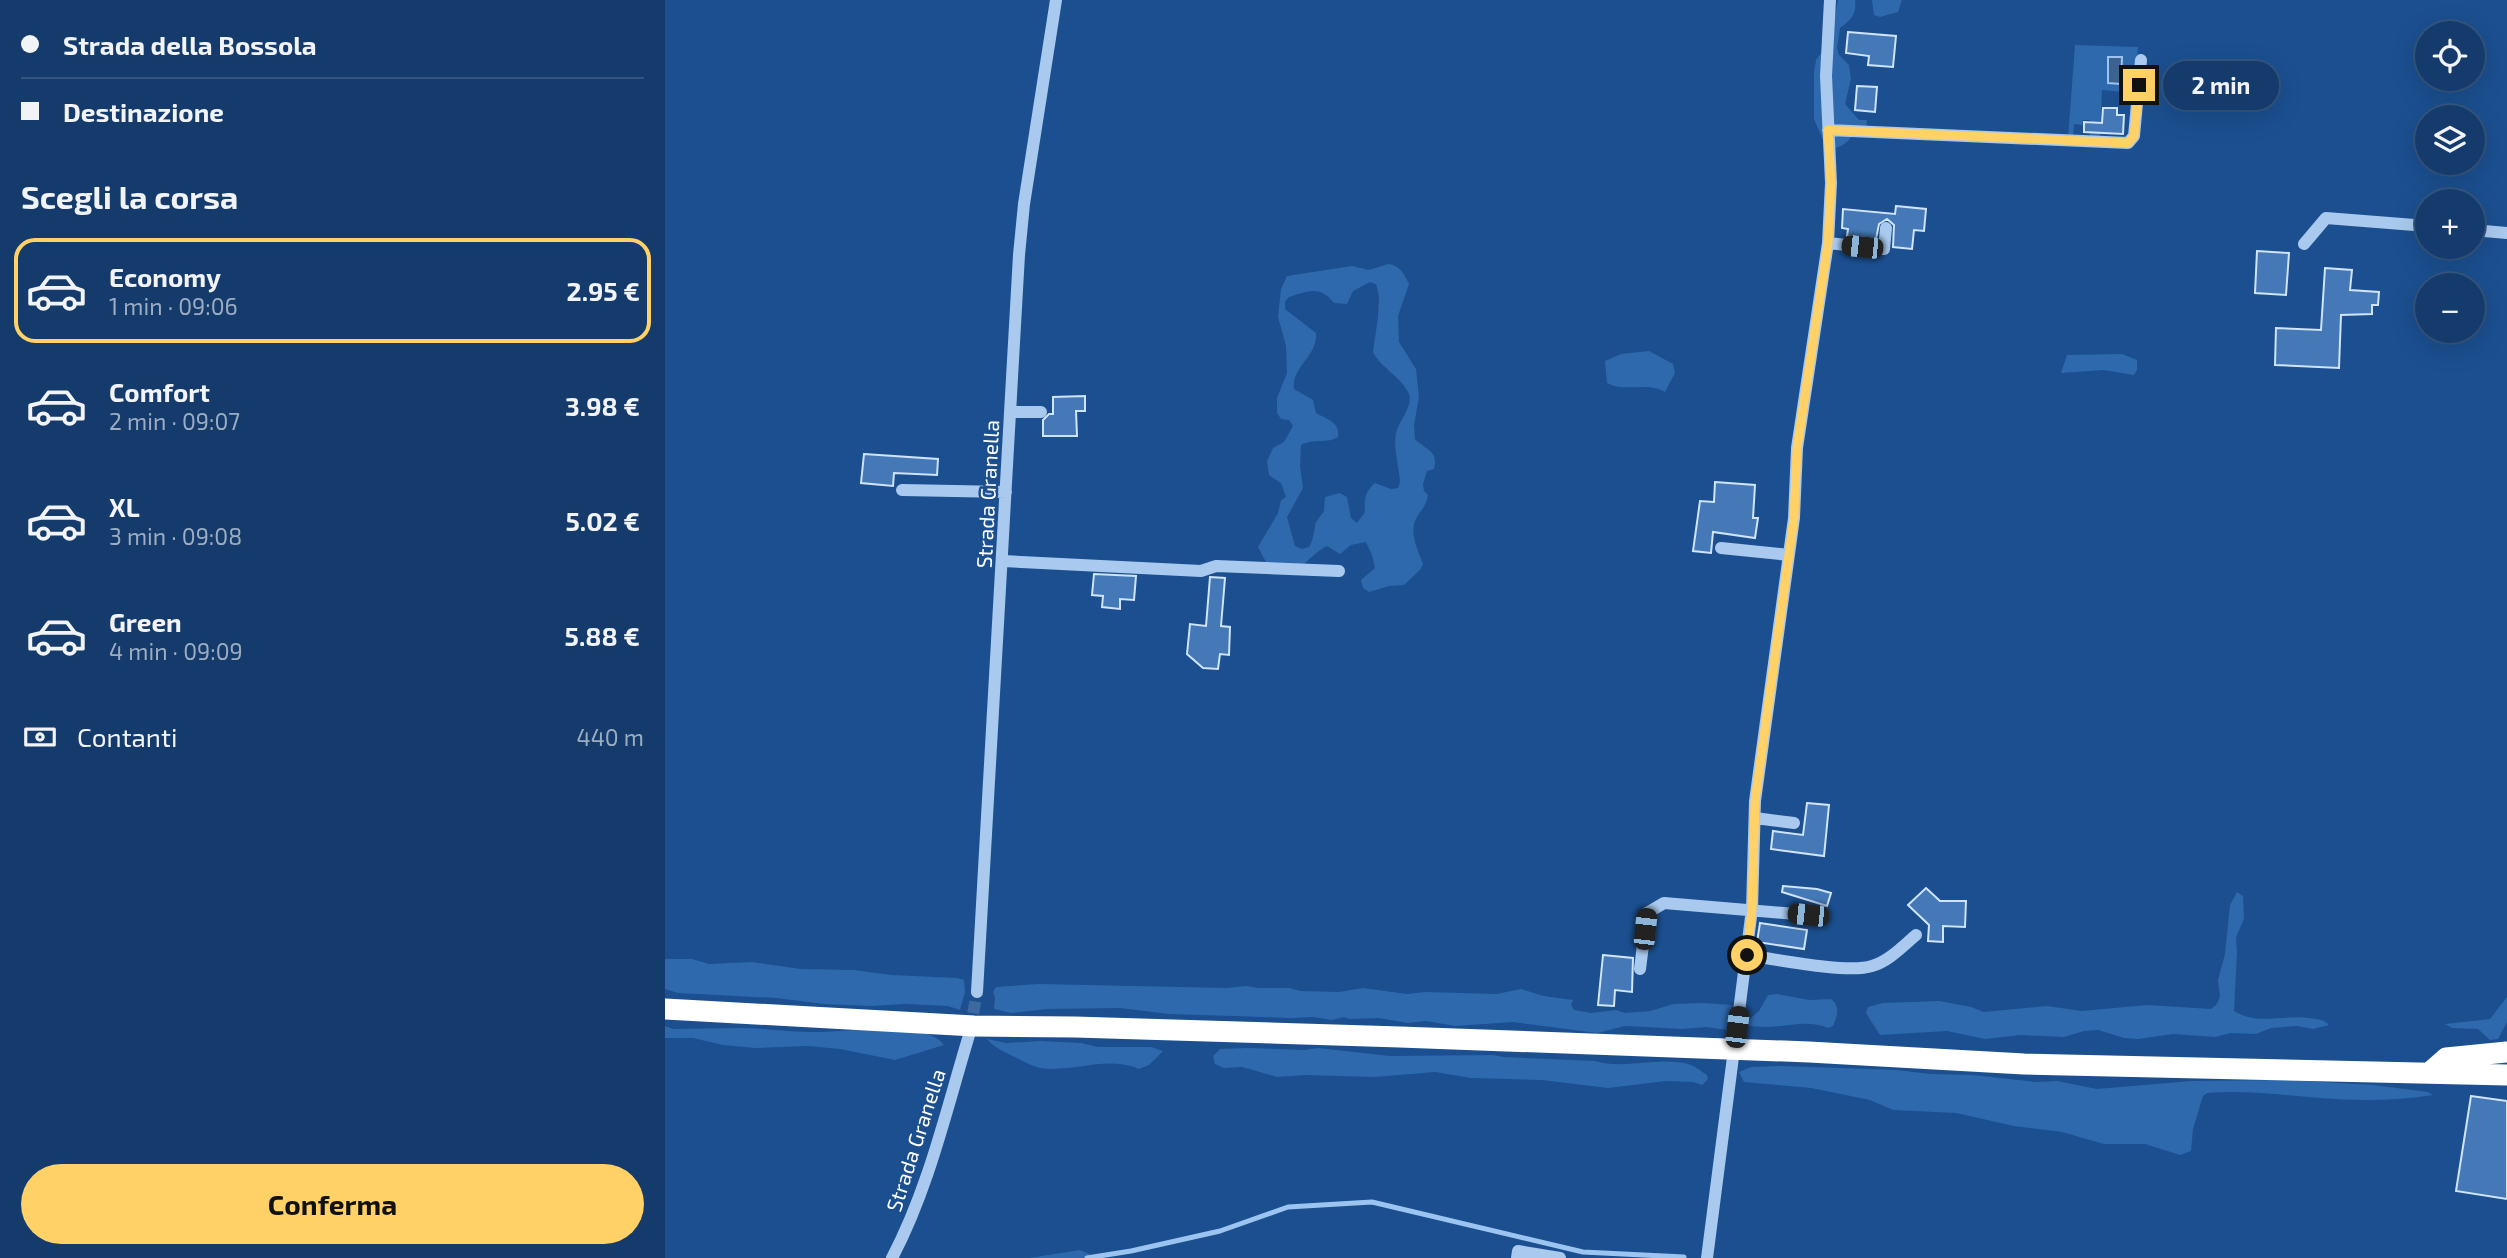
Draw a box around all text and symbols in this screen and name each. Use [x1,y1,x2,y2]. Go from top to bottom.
map controls [2415,21,2485,343]
button: locate [2415,21,2485,91]
text: Strada della Bossola [63,29,317,60]
callout: 2 min [2163,60,2279,110]
route end [2123,69,2155,101]
text: 2 min [2192,71,2250,99]
text: Destinazione [63,96,224,127]
button: layers [2415,105,2485,175]
text: Scegli la corsa [21,177,238,215]
button: + [2415,189,2485,259]
car [1841,234,1884,260]
icon: car [25,259,88,322]
text: Economy [109,261,221,292]
button: − [2415,273,2485,343]
text: 2.95 € [567,275,640,306]
text: 1 min · 09:06 [109,292,238,320]
icon: car [25,374,88,437]
text: Comfort [109,376,210,407]
text: 3.98 € [565,390,640,421]
text: 2 min · 09:07 [109,407,240,435]
street label: Strada Granella [971,419,1003,569]
icon: car [25,489,88,552]
text: XL [109,491,140,522]
text: 5.02 € [565,505,640,536]
text: 3 min · 09:08 [109,522,242,550]
icon: car [25,604,88,667]
text: Green [109,606,182,637]
text: 5.88 € [565,620,640,651]
text: 4 min · 09:09 [109,637,243,665]
icon: cash [21,718,59,756]
text: Contanti [77,721,177,752]
text: 440 m [577,723,644,751]
car [1787,902,1830,928]
car [1633,907,1658,951]
route start [1731,939,1763,971]
car [1725,1005,1750,1049]
street label: Strada Granella [880,1066,950,1214]
button: Conferma [21,1164,644,1244]

